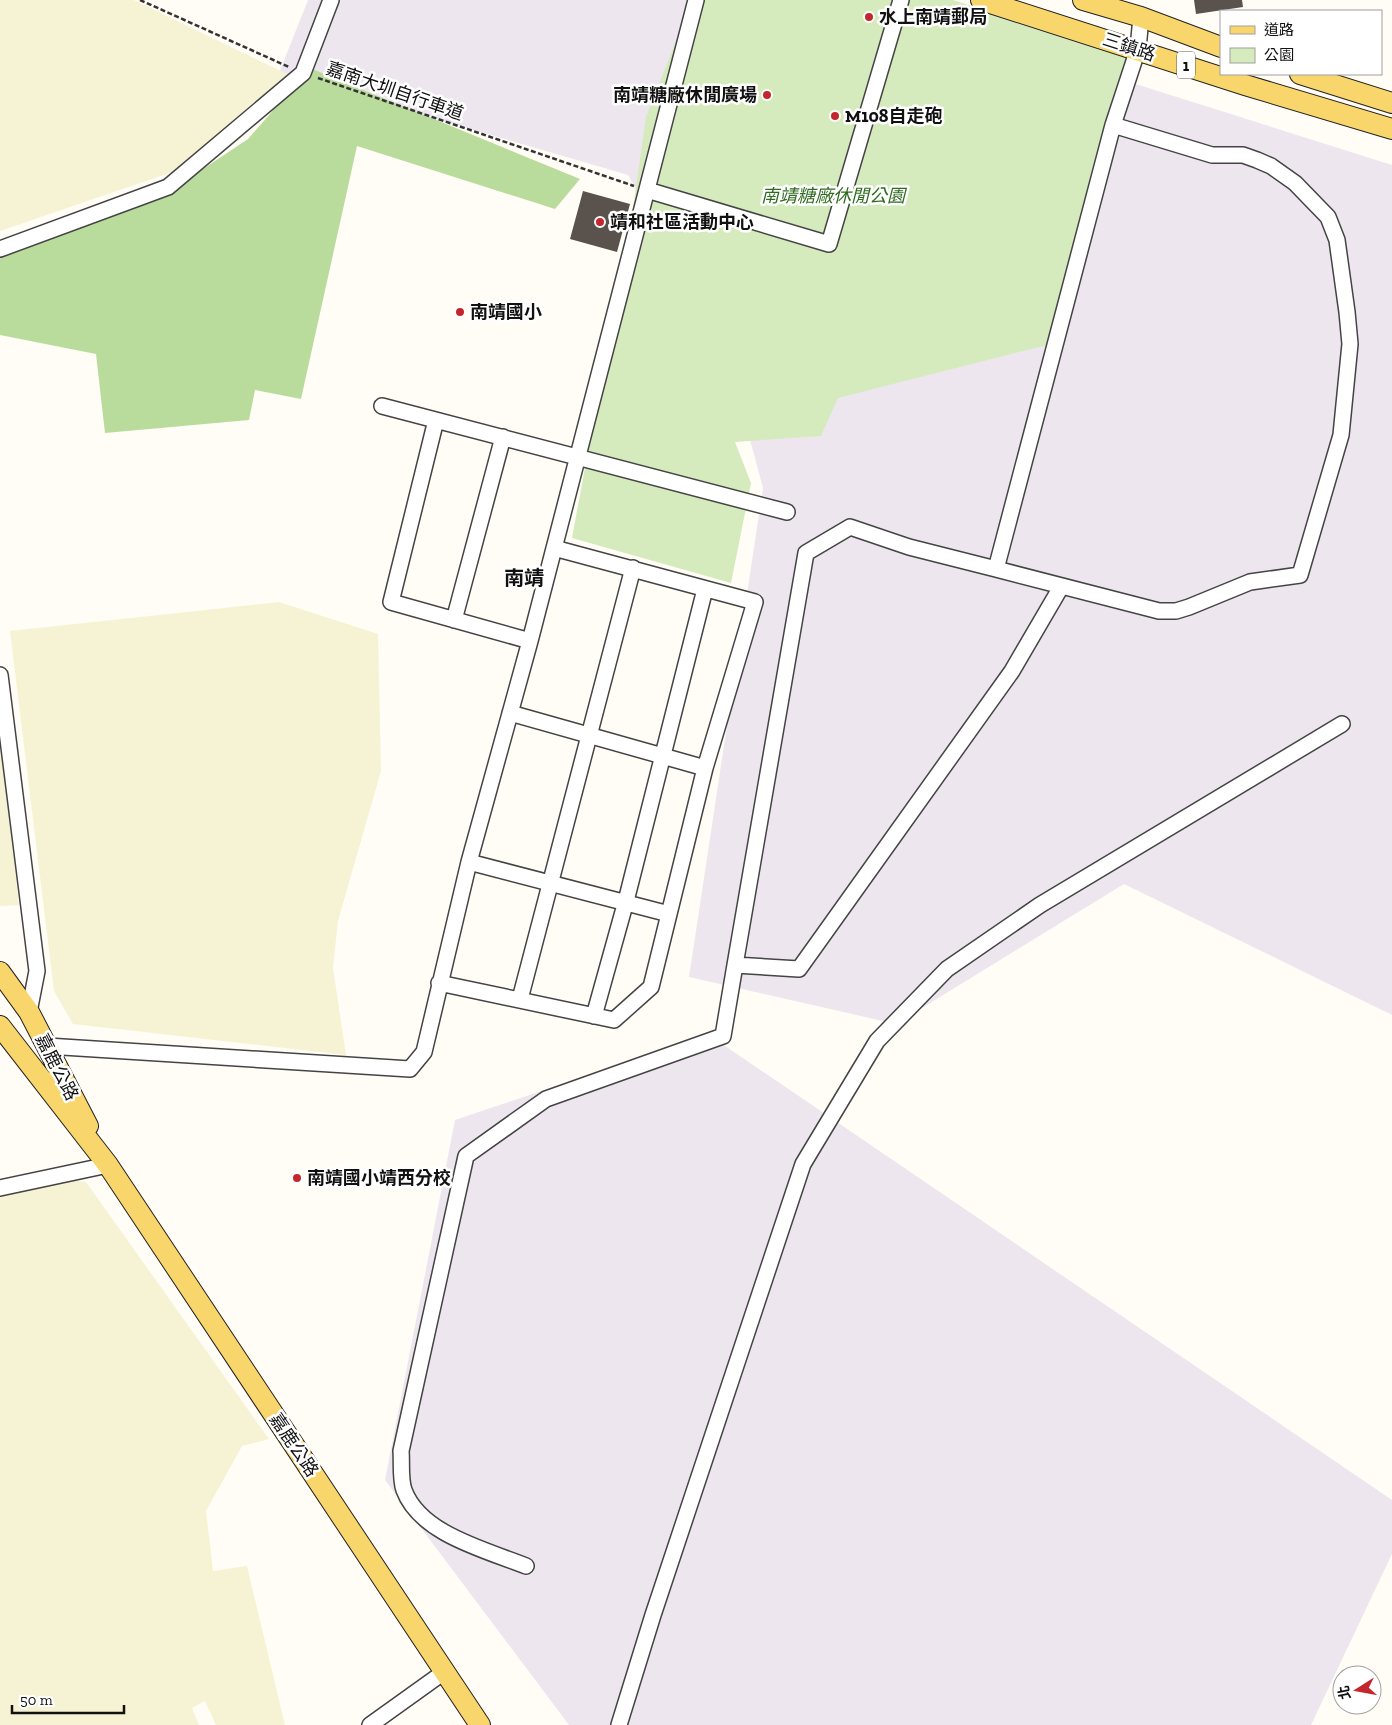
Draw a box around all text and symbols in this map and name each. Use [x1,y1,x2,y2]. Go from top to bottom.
place label: 水上南靖郵局 [879,6,987,28]
legend [1220,10,1382,75]
marker: 水上南靖郵局 [863,11,875,23]
text: 道路 [1264,21,1294,39]
street label: 三鎮路 [1100,28,1158,66]
text: 公園 [1264,46,1294,64]
road number: 1 [1177,52,1195,78]
street label: 嘉南大圳自行車道 [323,57,467,125]
place label: 南靖糖廠休閒廣場 [613,84,757,106]
marker: 南靖糖廠休閒廣場 [761,89,773,101]
place label: M108自走砲 [845,105,943,127]
marker: M108自走砲 [829,110,841,122]
park label: 南靖糖廠休閒公園 [761,185,908,207]
place label: 靖和社區活動中心 [610,211,754,233]
marker: 靖和社區活動中心 [594,216,606,228]
place label: 南靖國小 [470,301,542,323]
marker: 南靖國小 [454,306,466,318]
district label: 南靖 [504,566,544,590]
street label: 嘉鹿公路 [31,1030,83,1104]
place label: 南靖國小靖西分校 [307,1167,451,1189]
marker: 南靖國小靖西分校 [291,1172,303,1184]
street label: 嘉鹿公路 [265,1409,323,1481]
north arrow [1332,1665,1382,1715]
scale bar [12,1682,125,1714]
text: 北 [1335,1684,1354,1701]
text: 50 m [20,1691,53,1709]

